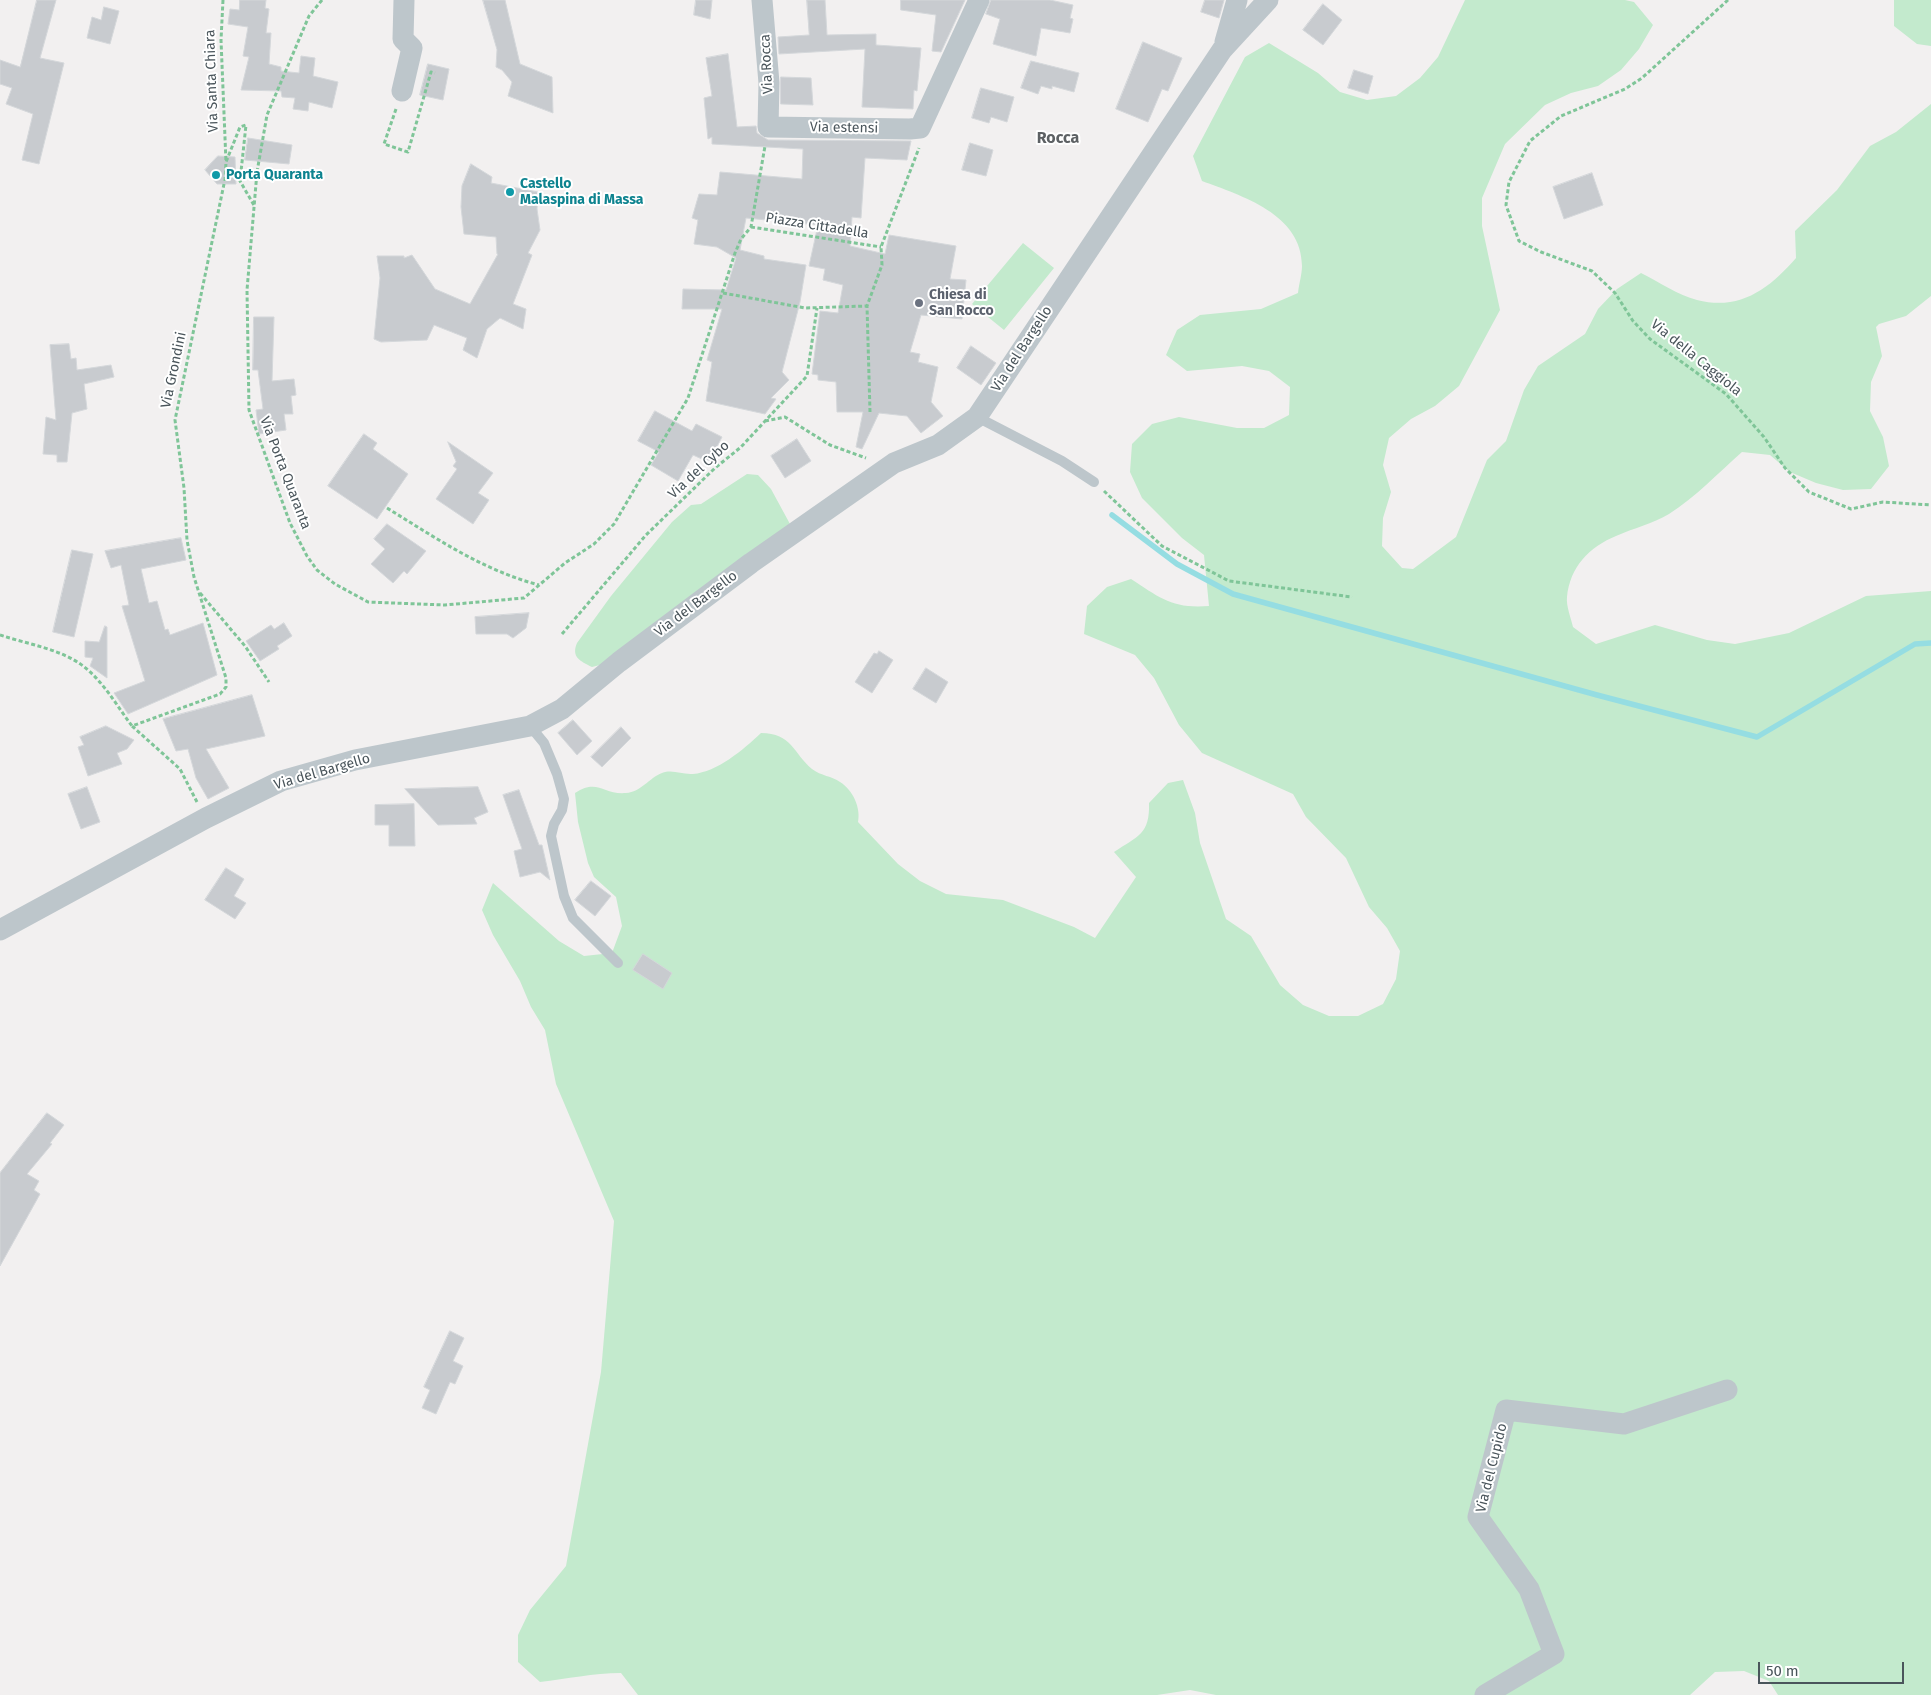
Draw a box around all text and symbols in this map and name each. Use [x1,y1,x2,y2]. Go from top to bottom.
street label: Via Santa Chiara [202,29,222,133]
street label: Via Rocca [757,34,777,94]
street label: Via estensi [810,119,878,137]
district label: Rocca [1037,129,1079,149]
place label: Porta Quaranta [226,167,323,183]
marker: Porta Quaranta [210,169,222,181]
place label: Castello Malaspina di Massa [520,176,643,208]
marker: Castello Malaspina di Massa [504,186,516,198]
street label: Piazza Cittadella [764,210,870,242]
place label: Chiesa di San Rocco [929,287,994,320]
marker: Chiesa di San Rocco [913,297,925,309]
street label: Via del Bargello [988,303,1056,395]
street label: Via della Caggiola [1647,316,1745,400]
street label: Via Grondini [158,330,190,410]
street label: Via Porta Quaranta [256,414,314,532]
street label: Via del Cybo [665,437,733,503]
street label: Via del Bargello [651,567,741,641]
street label: Via del Bargello [272,750,372,794]
street label: Via del Cupido [1473,1422,1511,1514]
scale bar [1761,1652,1907,1684]
text: 50 m [1766,1662,1799,1680]

